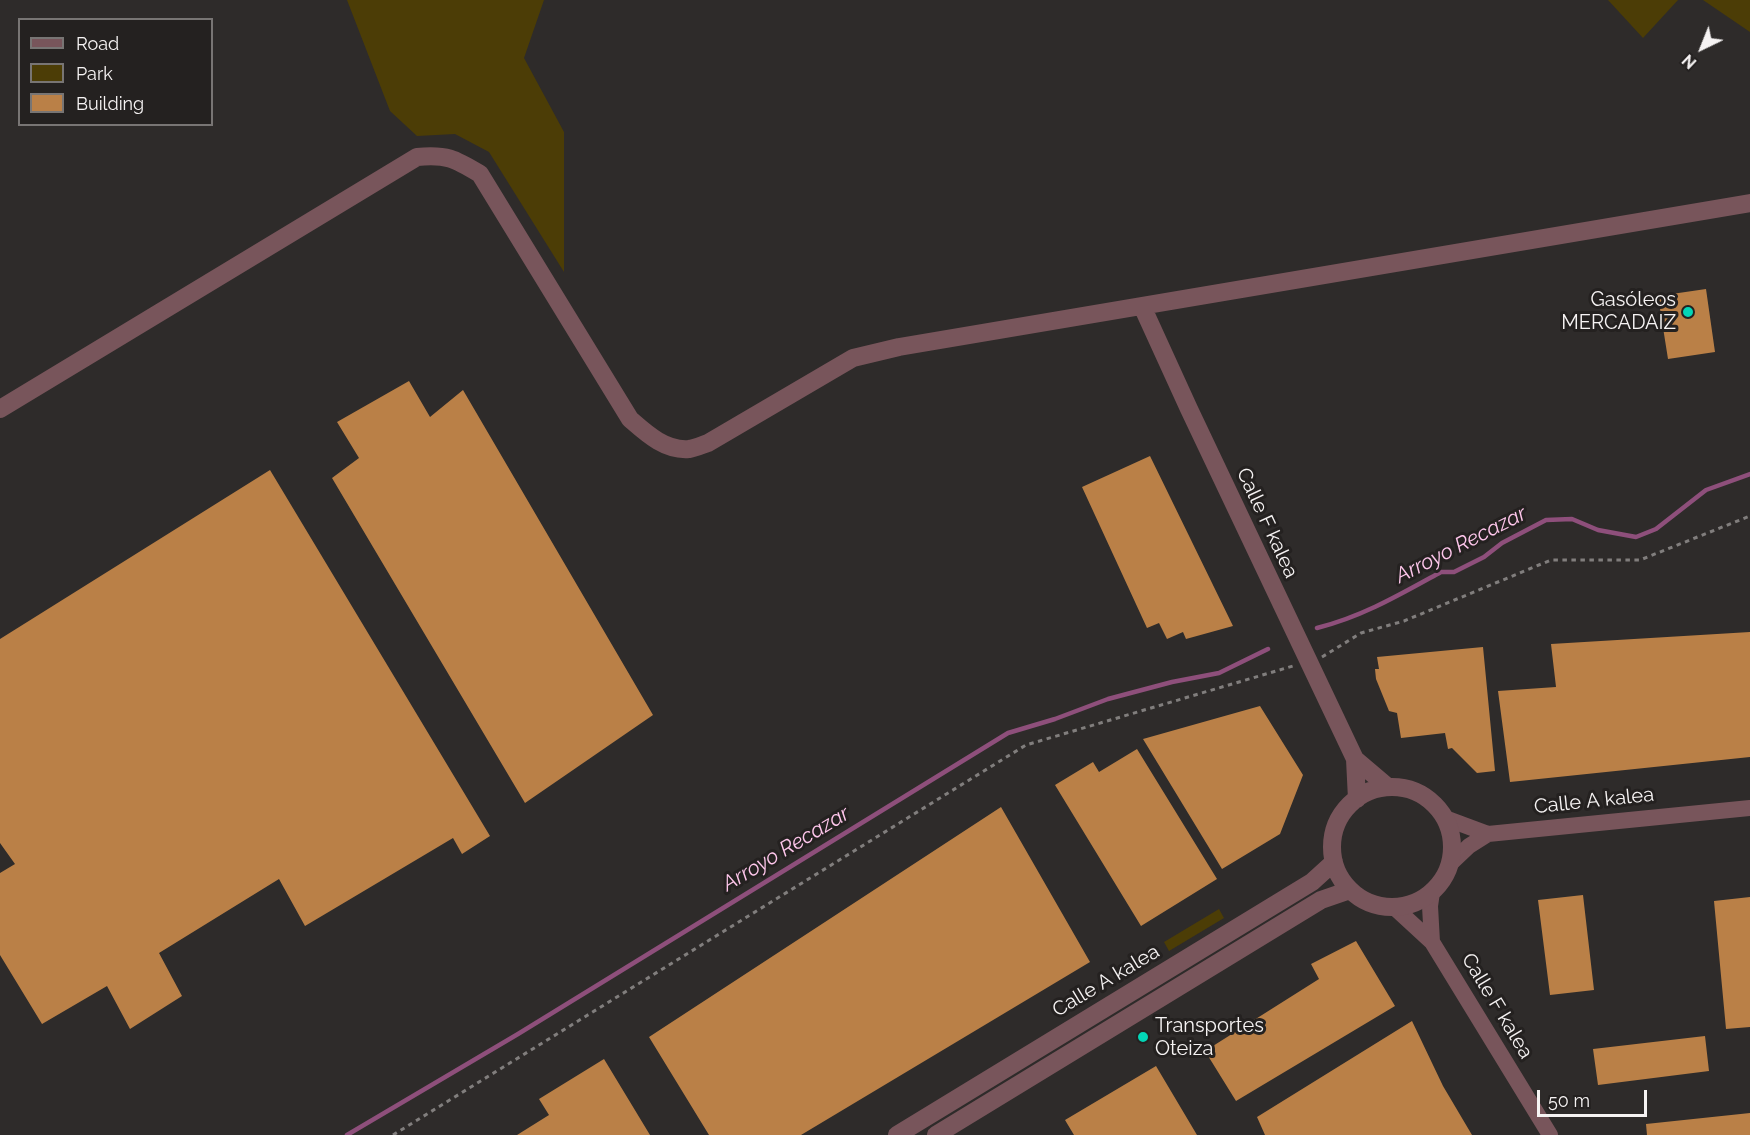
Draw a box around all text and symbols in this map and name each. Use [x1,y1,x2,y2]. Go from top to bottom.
legend [18,18,213,126]
north arrow [1672,18,1732,78]
text: Road [76,33,119,54]
text: N [1678,50,1700,73]
text: Park [76,63,113,84]
text: Building [76,93,144,114]
place label: Gasóleos MERCADAIZ [1561,288,1676,335]
marker: Gasóleos MERCADAIZ [1681,305,1695,319]
street label: Calle F kalea [1231,464,1303,582]
water label: Arroyo Recazar [1391,501,1531,589]
street label: Calle A kalea [1533,783,1655,819]
water label: Arroyo Recazar [718,801,854,897]
street label: Calle A kalea [1048,940,1164,1022]
street label: Calle F kalea [1456,949,1538,1063]
place label: Transportes Oteiza [1155,1014,1264,1061]
marker: Transportes Oteiza [1136,1030,1150,1044]
scale bar [1540,1078,1650,1116]
text: 50 m [1548,1090,1590,1111]

